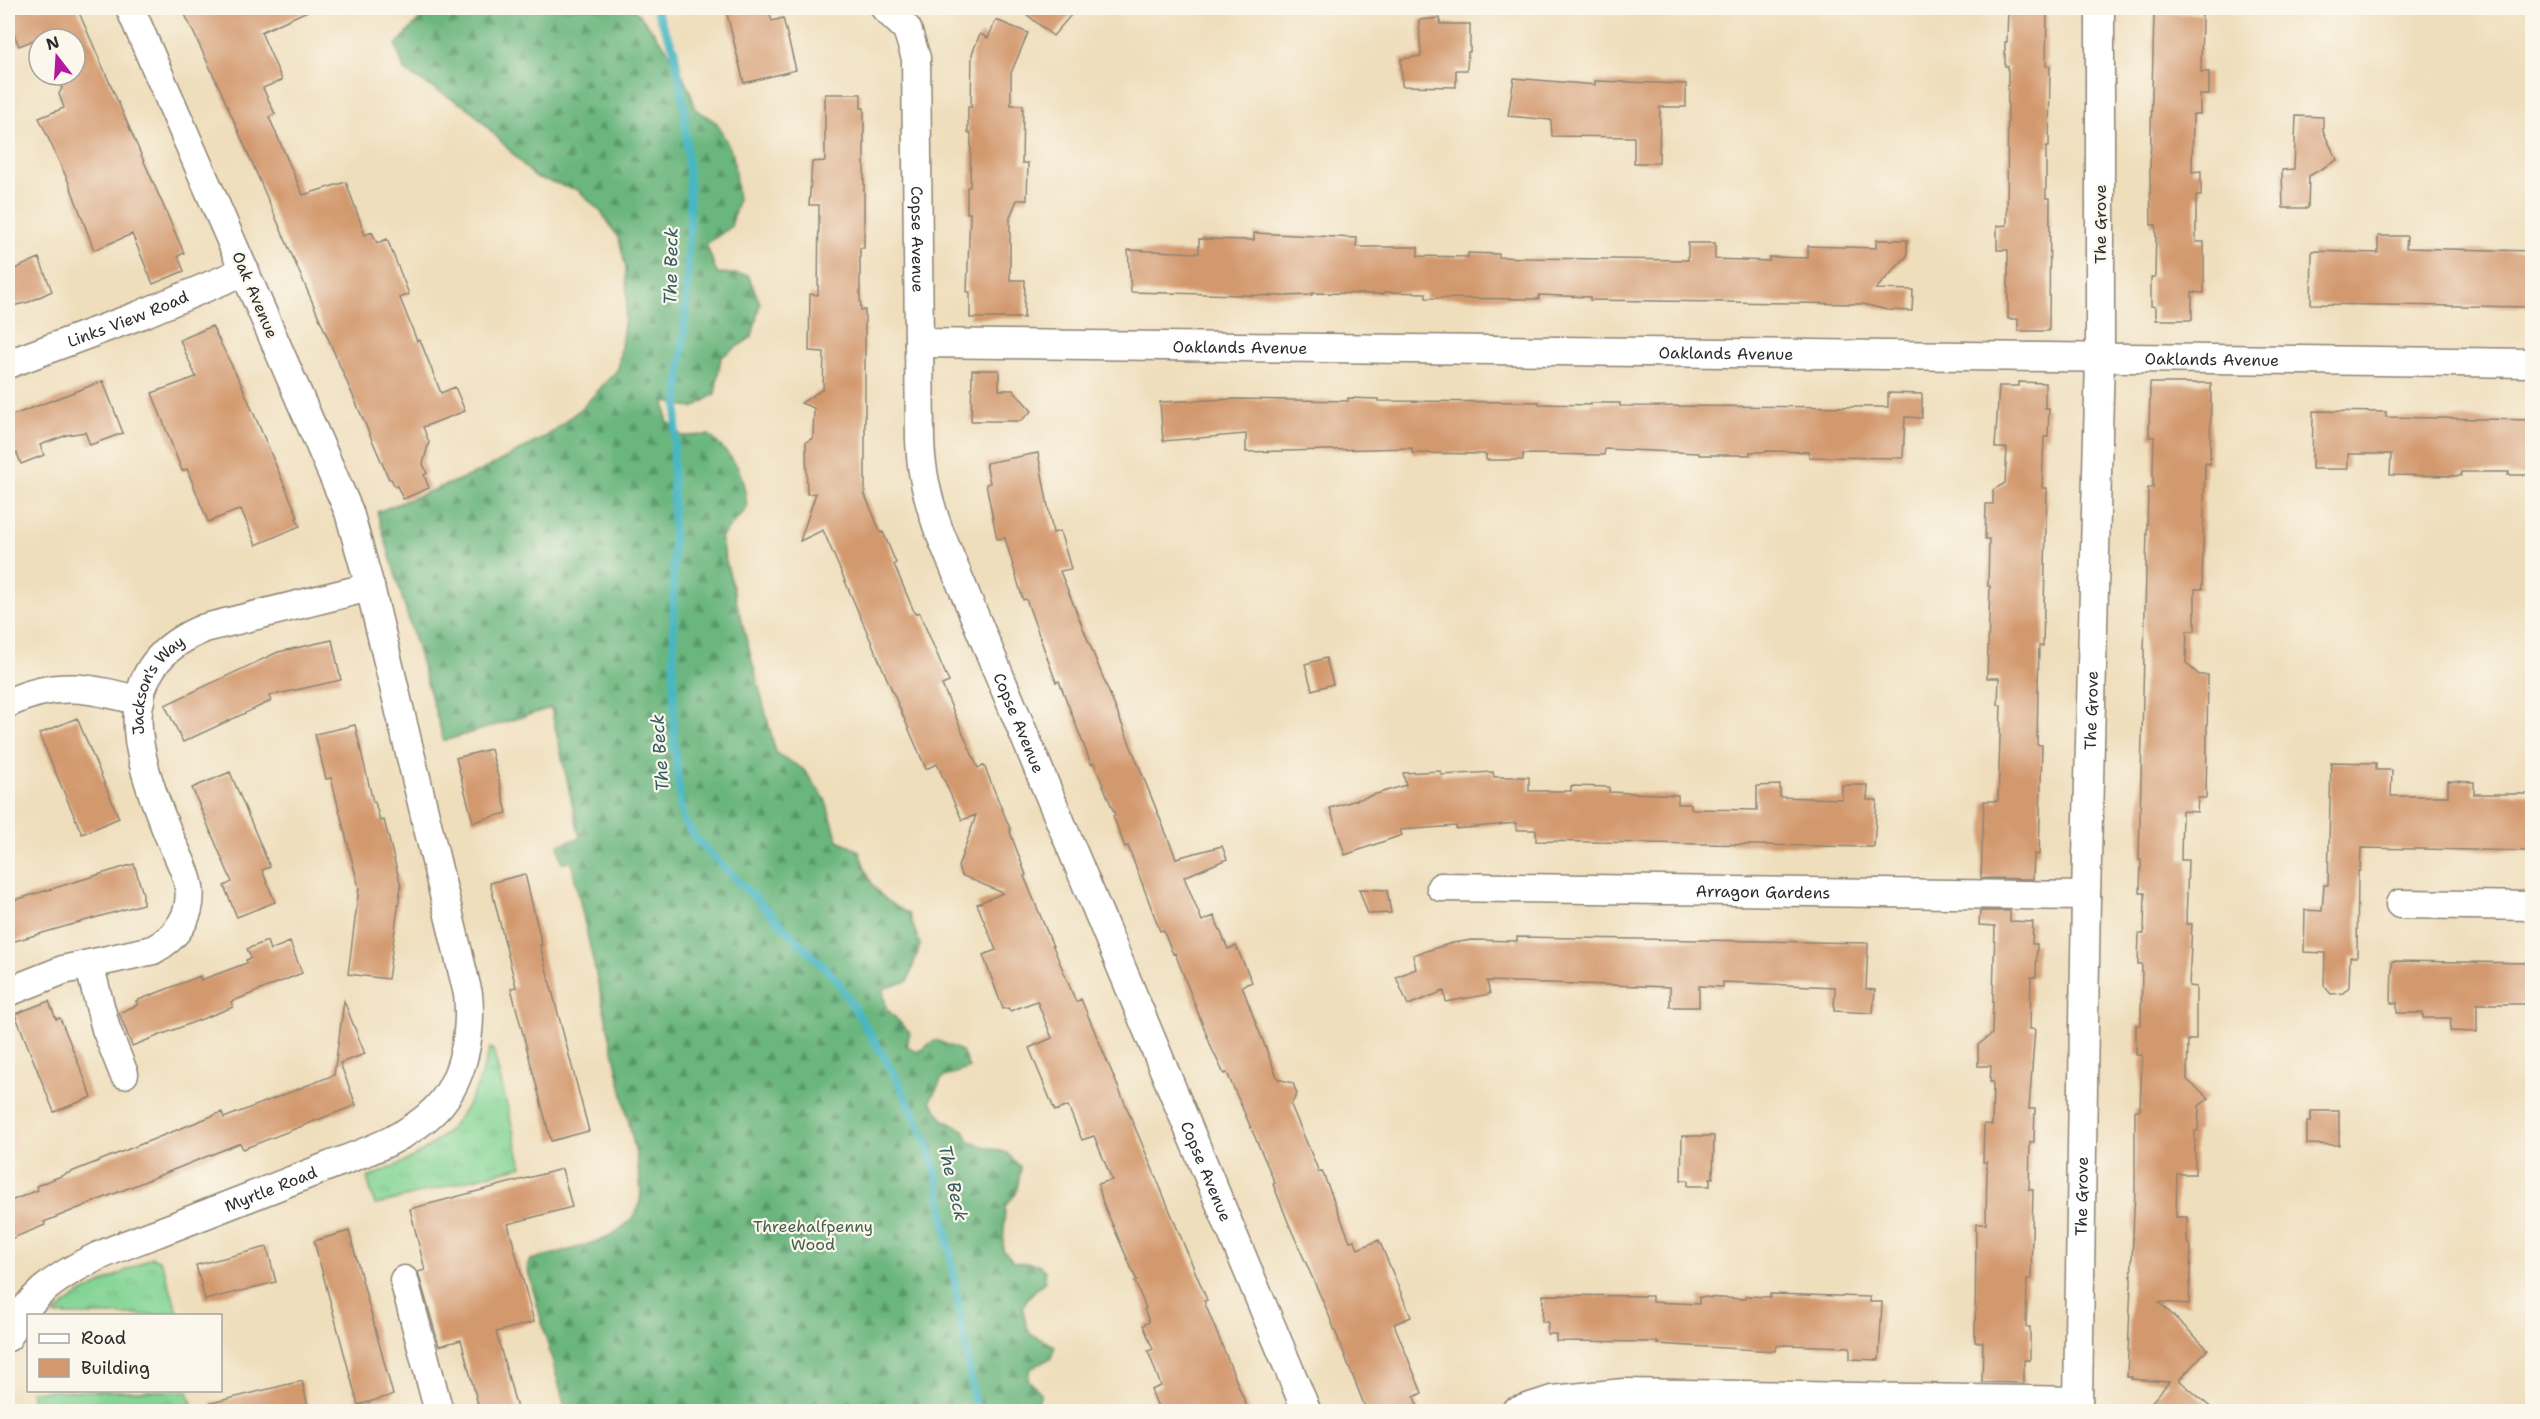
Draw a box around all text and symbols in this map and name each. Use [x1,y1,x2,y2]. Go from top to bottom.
north arrow [27,27,87,87]
text: N [44,31,62,55]
street label: The Grove [2090,184,2111,264]
street label: Copse Avenue [907,186,929,293]
water label: The Beck [658,226,684,305]
street label: Oak Avenue [227,248,283,342]
street label: Links View Road [64,285,191,352]
street label: Oaklands Avenue [1172,336,1307,358]
street label: Oaklands Avenue [1658,342,1793,364]
street label: Oaklands Avenue [2144,348,2279,370]
street label: Jackson's Way [127,630,188,736]
street label: Copse Avenue [989,670,1049,776]
street label: The Grove [2079,670,2102,750]
water label: The Beck [645,713,675,793]
street label: Arragon Gardens [1695,880,1831,903]
street label: Copse Avenue [1176,1118,1237,1225]
water label: The Beck [933,1142,974,1224]
street label: The Grove [2070,1156,2092,1236]
street label: Myrtle Road [221,1161,320,1216]
park label: Threehalfpenny Wood [753,1216,873,1255]
legend [27,1314,222,1392]
text: Road [81,1326,126,1350]
text: Building [81,1356,150,1380]

